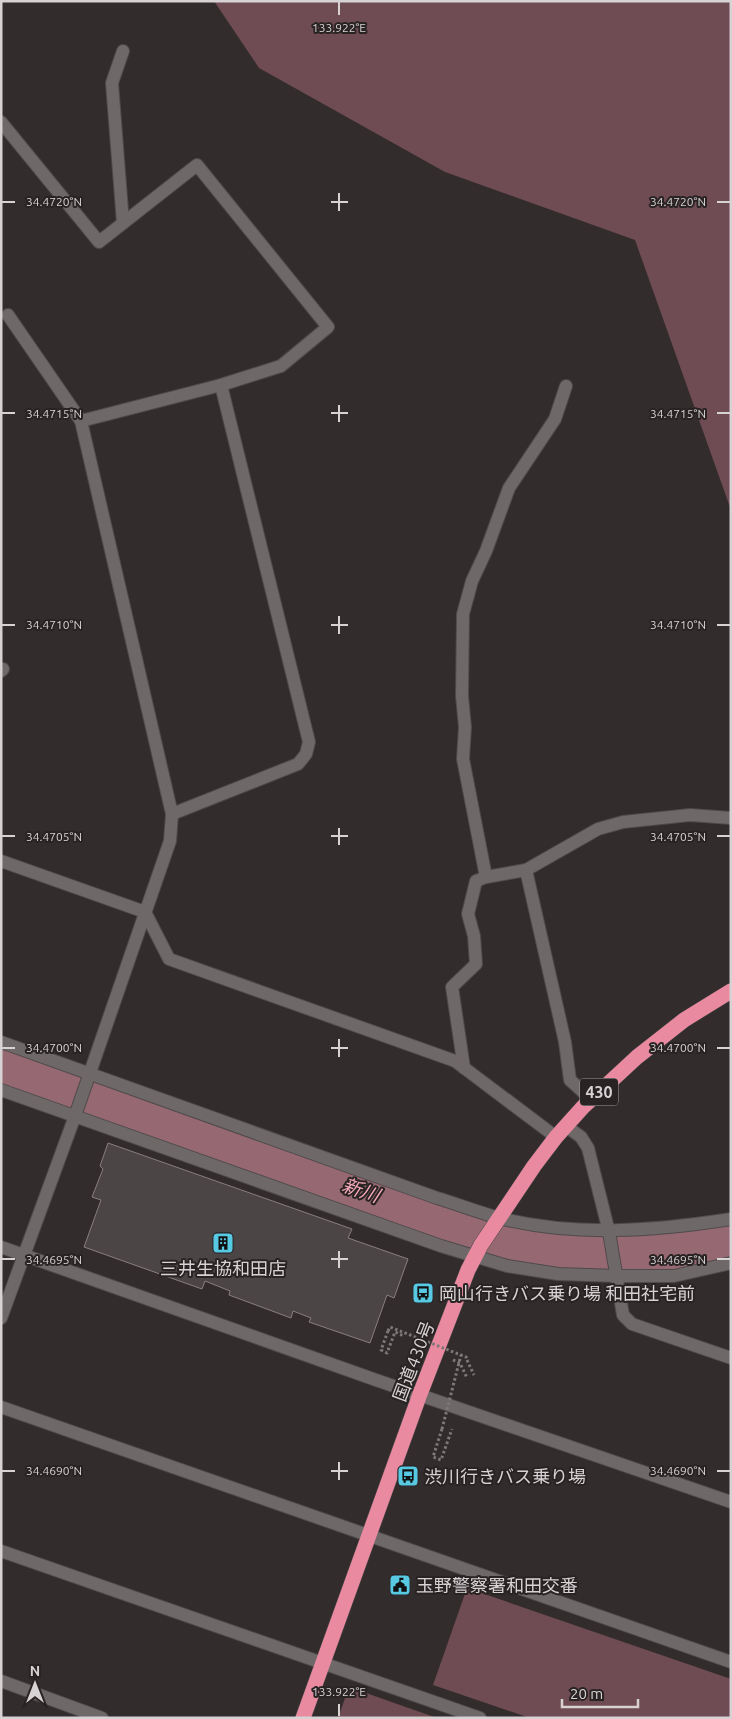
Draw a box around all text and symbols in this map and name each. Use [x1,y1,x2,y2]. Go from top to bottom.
text: 133.922°E [312,21,366,34]
text: 34.4720°N [26,195,82,208]
text: 34.4720°N [650,195,706,208]
text: 34.4715°N [26,407,82,420]
text: 34.4715°N [650,407,706,420]
text: 34.4710°N [26,618,82,631]
text: 34.4710°N [650,618,706,631]
text: 34.4705°N [26,830,82,843]
text: 34.4705°N [650,830,706,843]
text: 34.4700°N [26,1041,82,1054]
text: 34.4700°N [650,1041,706,1054]
road number: 430 [580,1078,618,1106]
water label: 新川 [339,1173,384,1207]
building icon: 三井生協和田店 [211,1231,235,1255]
text: 34.4695°N [26,1253,82,1266]
text: 34.4695°N [650,1253,706,1266]
place label: 三井生協和田店 [160,1258,286,1278]
bus stop icon: 岡山行きバス乗り場 和田社宅前 [411,1281,435,1305]
place label: 岡山行きバス乗り場 和田社宅前 [439,1283,695,1303]
street label: 国道430号 [389,1318,437,1404]
text: 34.4690°N [26,1464,82,1477]
bus stop icon: 渋川行きバス乗り場 [396,1464,420,1488]
text: 34.4690°N [650,1464,706,1477]
place label: 渋川行きバス乗り場 [424,1466,586,1486]
public building icon: 玉野警察署和田交番 [388,1573,412,1597]
place label: 玉野警察署和田交番 [416,1575,578,1595]
north arrow [10,1659,60,1709]
text: N [30,1663,40,1679]
scale bar [562,1676,638,1708]
text: 133.922°E [312,1685,366,1698]
text: 20 m [570,1685,603,1702]

